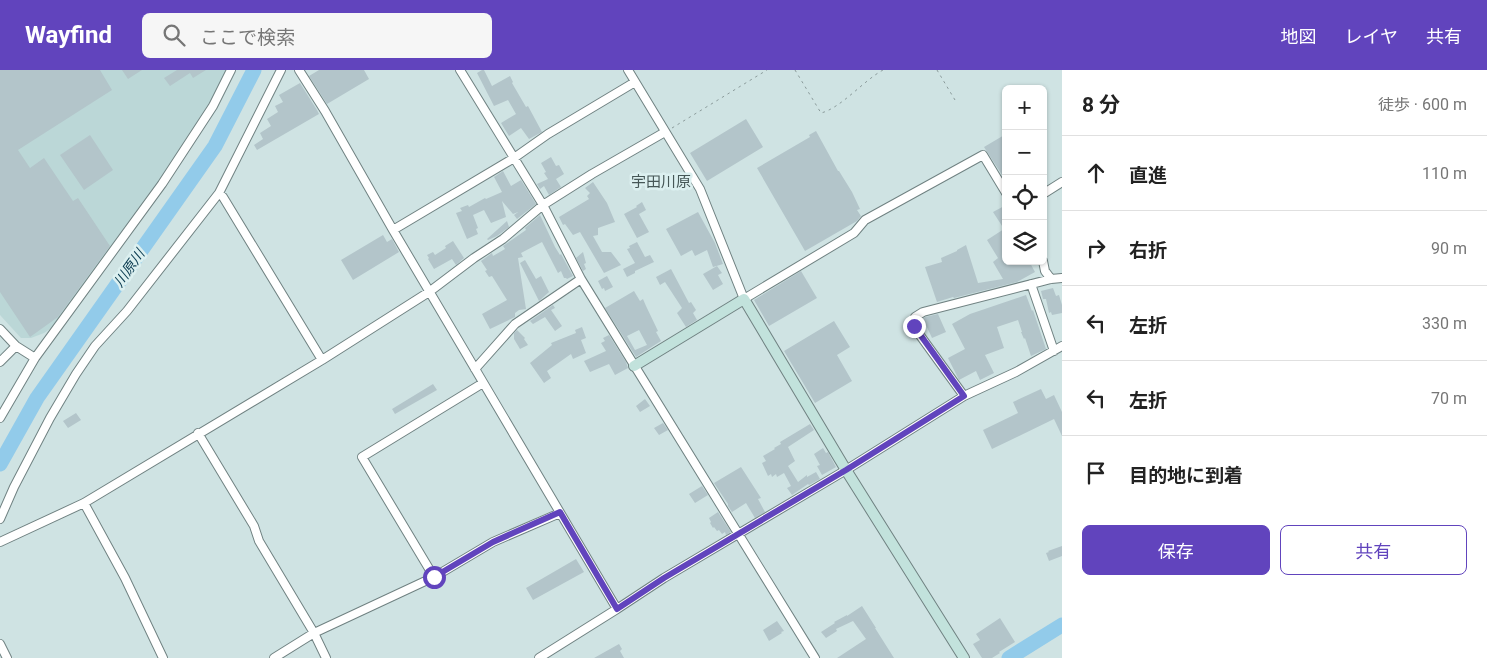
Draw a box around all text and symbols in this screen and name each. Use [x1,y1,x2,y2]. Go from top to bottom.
search box [142,13,492,58]
text: Wayfind [25,21,112,49]
icon: search [160,21,188,49]
text: ここで検索 [200,26,295,49]
text: 地図 [1281,26,1317,47]
text: レイヤ [1345,26,1398,47]
text: 共有 [1426,26,1462,47]
map controls [1002,85,1047,265]
button: + [1002,85,1047,130]
text: 8 分 [1082,93,1120,117]
text: 徒歩 · 600 m [1378,95,1467,114]
button: − [1002,130,1047,175]
icon: ahead [1082,159,1110,187]
text: 直進 [1129,164,1167,187]
text: 110 m [1422,164,1467,183]
district label: 宇田川原 [631,173,691,191]
button: locate [1002,175,1047,220]
button: layers [1002,220,1047,265]
icon: right [1082,234,1110,262]
text: 右折 [1129,239,1167,262]
text: 90 m [1431,239,1467,258]
water label: 川原川 [110,245,149,290]
icon: left [1082,309,1110,337]
text: 左折 [1129,314,1167,337]
text: 330 m [1422,314,1467,333]
route end [903,315,926,338]
icon: left [1082,384,1110,412]
text: 左折 [1129,389,1167,412]
text: 70 m [1431,389,1467,408]
icon: arrive [1082,459,1110,487]
text: 目的地に到着 [1129,464,1243,487]
button: 保存 [1082,525,1270,575]
button: 共有 [1280,525,1467,575]
route start [423,566,446,589]

